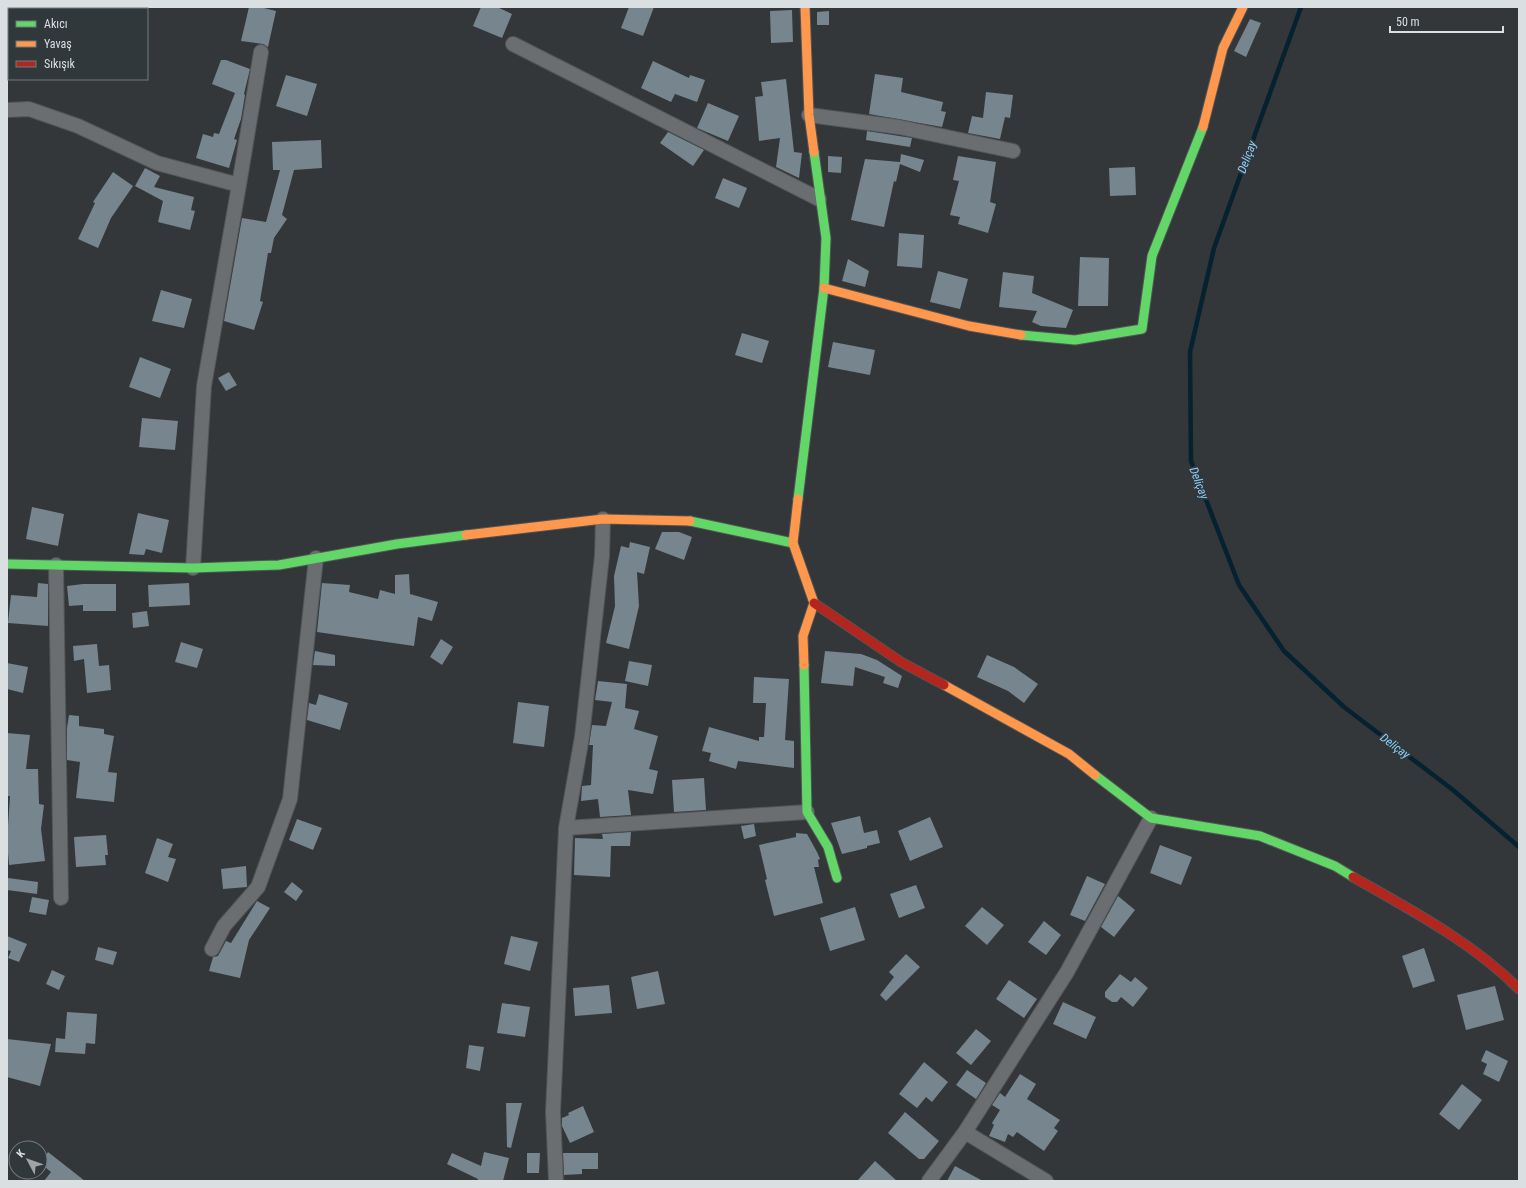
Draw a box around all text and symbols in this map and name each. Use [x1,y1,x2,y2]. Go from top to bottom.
legend [8,8,148,80]
scale bar [1390,8,1503,34]
text: 50 m [1396,15,1420,29]
text: Akıcı [44,17,68,31]
text: Yavaş [44,37,72,51]
text: Sıkışık [44,57,76,71]
water label: Deliçay [1235,138,1260,175]
water label: Deliçay [1187,465,1212,502]
water label: Deliçay [1378,730,1413,762]
north arrow [8,1140,48,1180]
text: K [14,1147,28,1160]

